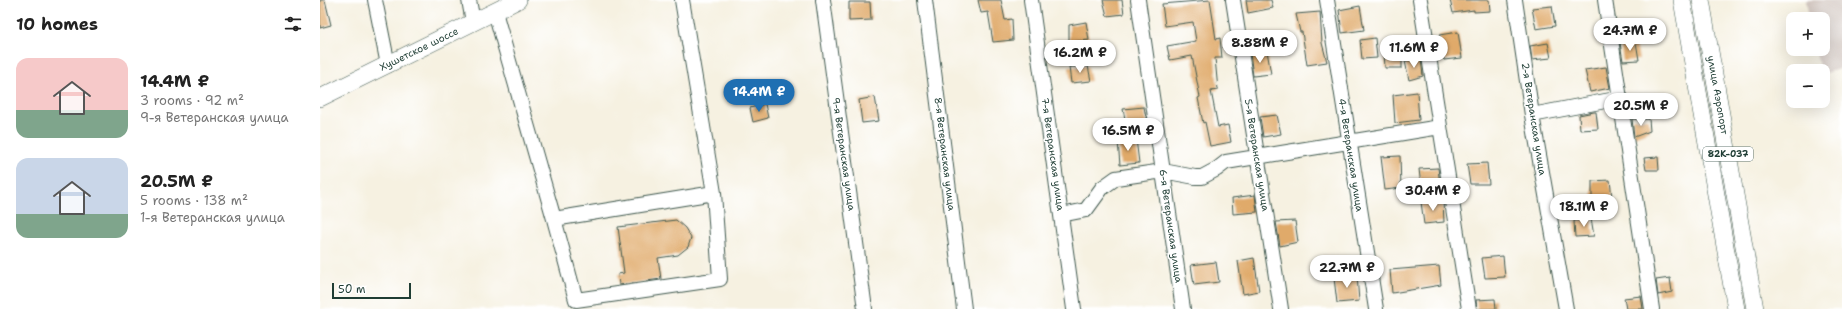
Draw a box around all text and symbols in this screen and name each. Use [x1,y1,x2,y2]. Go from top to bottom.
map controls [1786,12,1830,108]
button: + [1786,12,1830,56]
text: 10 homes [16,13,98,35]
icon: filters [282,13,304,35]
pin: 24.7M ₽ [1593,18,1667,52]
text: 24.7M ₽ [1602,22,1658,39]
street label: Хушетское шоссе [377,24,461,74]
pin: 8.88M ₽ [1223,30,1297,64]
text: 8.88M ₽ [1231,34,1289,51]
pin: 11.6M ₽ [1377,35,1451,69]
text: 11.6M ₽ [1389,39,1439,56]
pin: 16.2M ₽ [1043,40,1117,74]
text: 16.2M ₽ [1053,44,1107,61]
street label: улица Аэропорт [1705,55,1731,136]
street label: 2-я Ветеранская улица [1519,62,1549,177]
button: − [1786,64,1830,108]
text: 14.4M ₽ [140,70,209,92]
icon: home [48,74,96,122]
pin: 14.4M ₽ [722,79,796,113]
text: 14.4M ₽ [733,83,786,100]
text: 3 rooms · 92 m² [140,92,244,109]
pin: 20.5M ₽ [1604,93,1678,127]
street label: 9-я Ветеранская улица [830,96,859,212]
street label: 8-я Ветеранская улица [932,96,959,212]
street label: 7-я Ветеранская улица [1039,97,1067,212]
street label: 4-я Ветеранская улица [1336,97,1367,213]
text: 20.5M ₽ [1613,97,1669,114]
street label: 5-я Ветеранская улица [1242,98,1272,213]
text: 9-я Ветеранская улица [140,109,289,126]
pin: 16.5M ₽ [1091,118,1165,152]
text: 16.5M ₽ [1101,122,1155,139]
road number: 82К-037 [1703,147,1753,161]
street label: 6-я Ветеранская улица [1157,168,1186,284]
text: 20.5M ₽ [140,170,213,192]
icon: home [48,174,96,222]
pin: 30.4M ₽ [1396,178,1470,212]
text: 30.4M ₽ [1405,182,1461,199]
text: 5 rooms · 138 m² [140,192,248,209]
pin: 18.1M ₽ [1547,194,1621,228]
text: 18.1M ₽ [1559,198,1609,215]
text: 1-я Ветеранская улица [140,209,285,226]
pin: 22.7M ₽ [1310,255,1384,289]
text: 22.7M ₽ [1319,259,1375,276]
scale bar [332,281,411,300]
text: 50 m [338,282,366,297]

